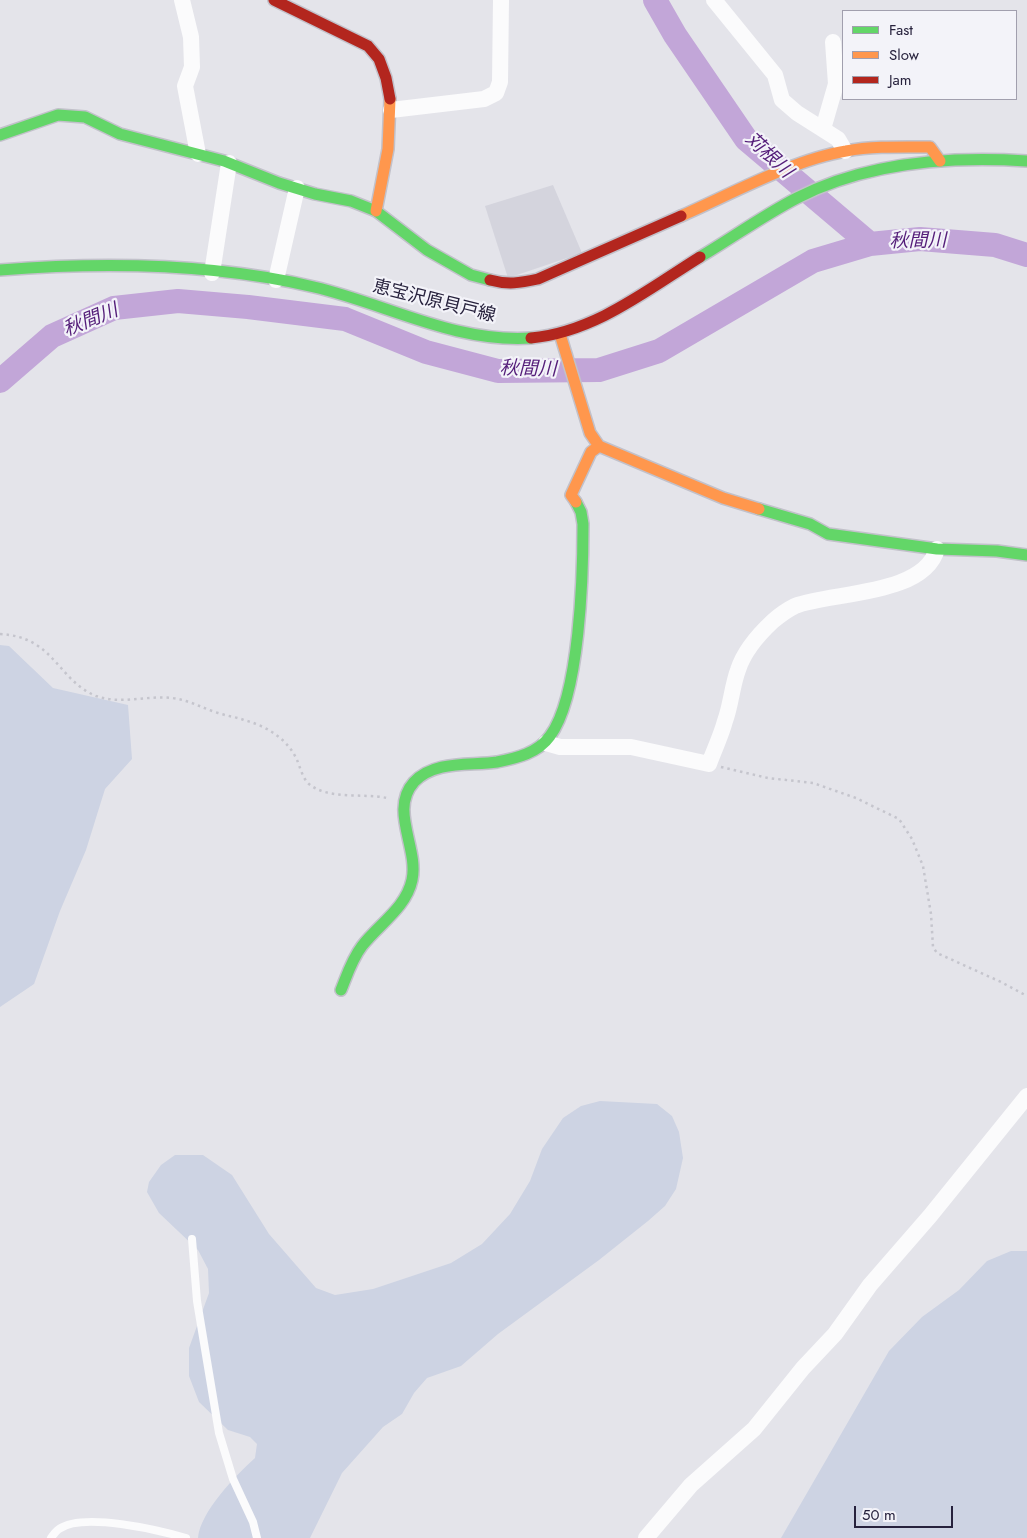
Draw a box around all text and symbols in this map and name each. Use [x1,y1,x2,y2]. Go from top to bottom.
legend [842,10,1017,100]
text: Fast [889,19,913,41]
text: Slow [889,44,919,66]
text: Jam [889,69,912,91]
water label: 苅根川 [739,128,797,184]
water label: 秋間川 [889,230,947,254]
street label: 恵宝沢原貝戸線 [370,276,498,328]
water label: 秋間川 [60,300,122,342]
water label: 秋間川 [499,358,557,382]
scale bar [857,1496,956,1528]
text: 50 m [862,1504,896,1526]

